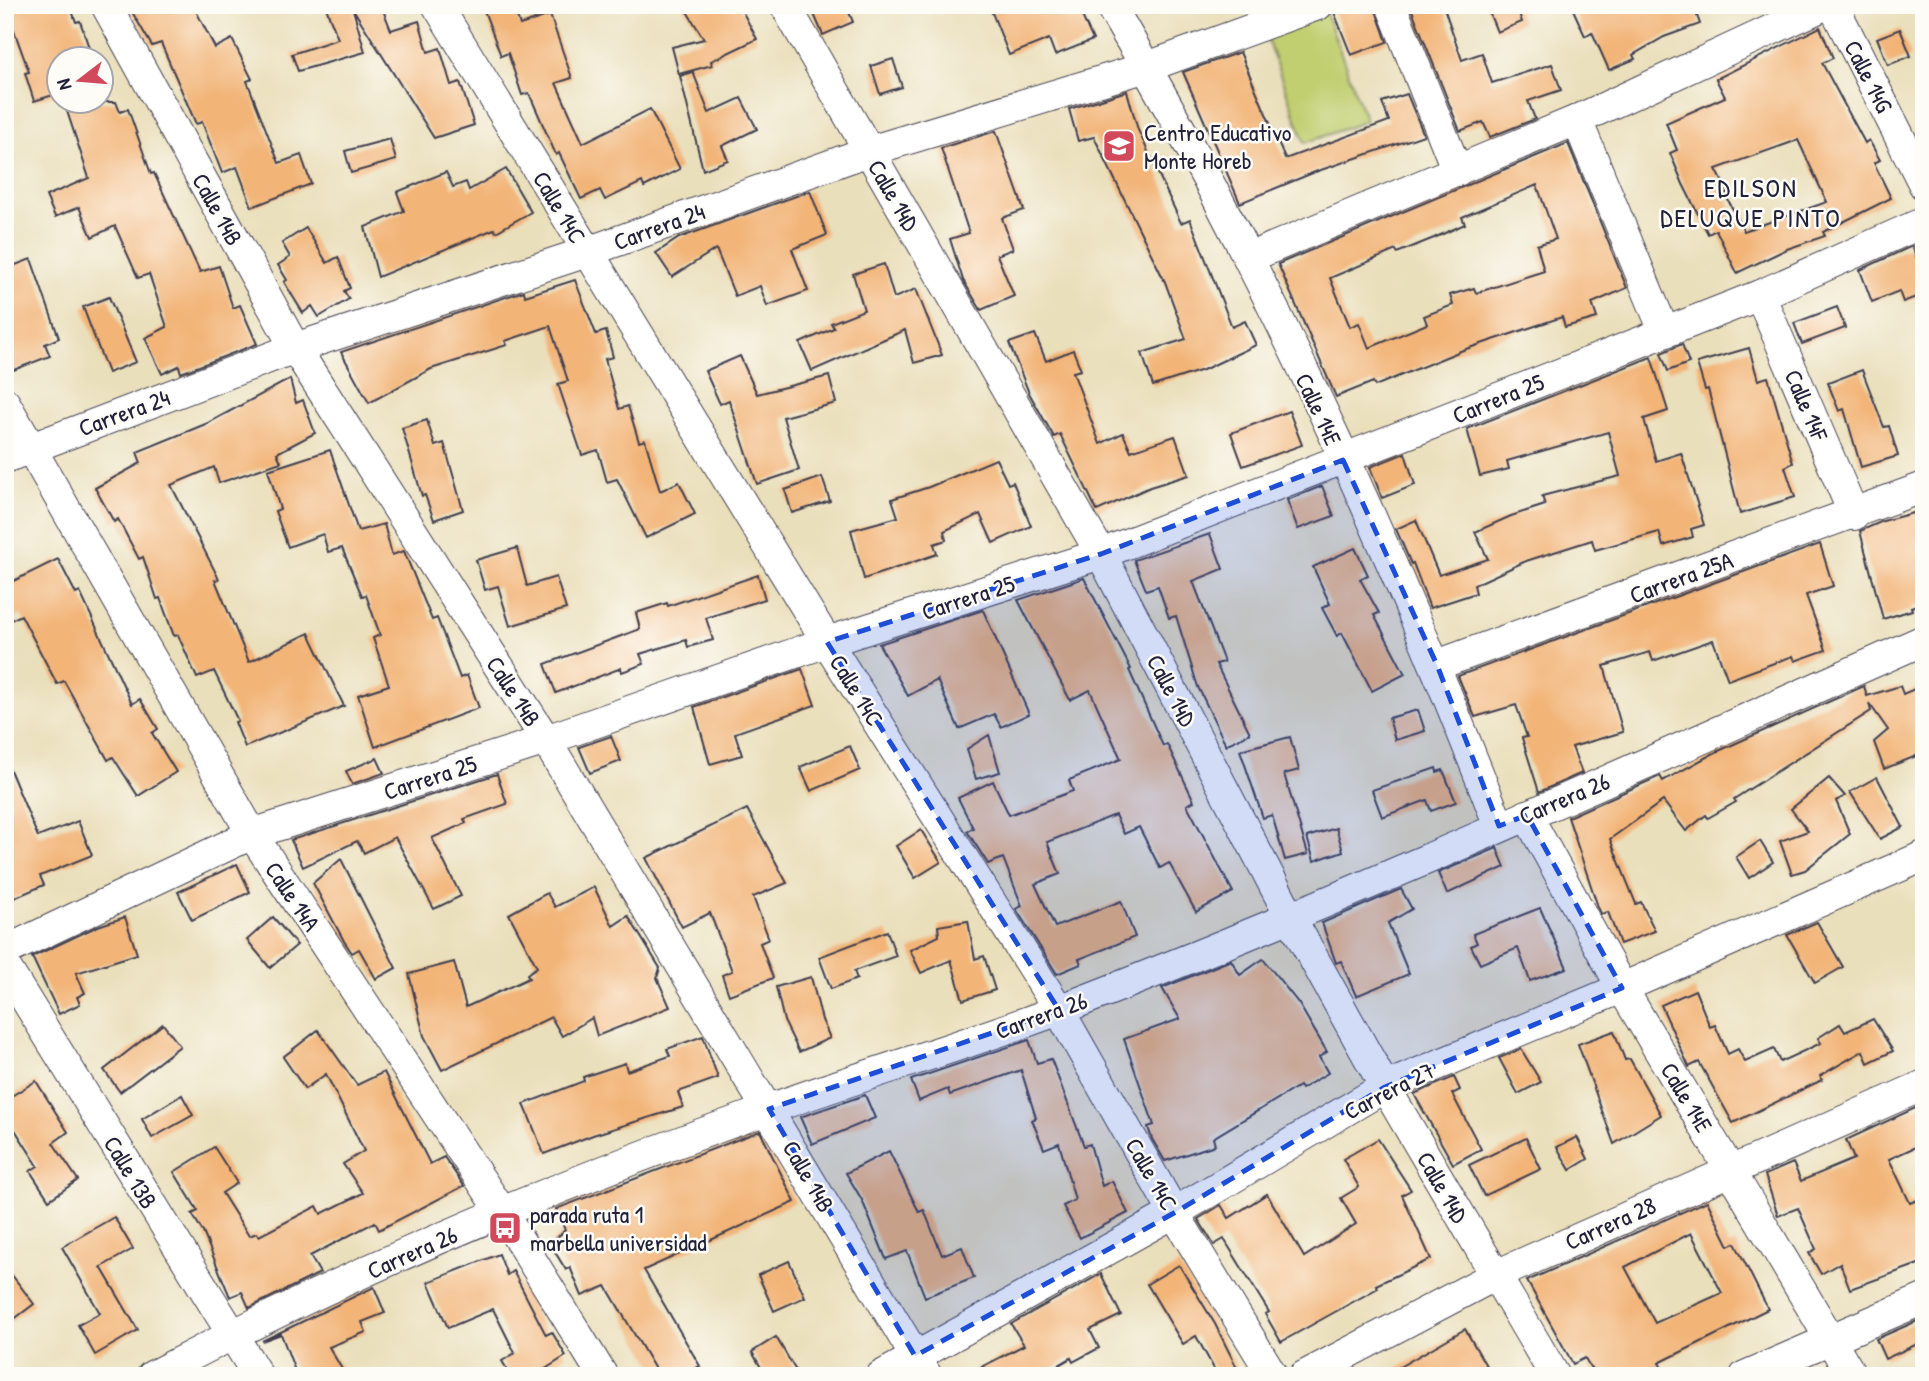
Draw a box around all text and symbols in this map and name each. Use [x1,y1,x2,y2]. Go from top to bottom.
street label: Calle 14G [1837,34,1901,118]
north arrow [46,46,116,116]
text: N [50,76,78,93]
place label: Centro Educativo Monte Horeb [1144,116,1292,176]
school or university icon: Centro Educativo Monte Horeb [1100,127,1138,165]
street label: Calle 14D [861,154,927,237]
street label: Calle 14C [526,165,594,249]
street label: Calle 14B [185,167,251,251]
district label: EDILSON DELUQUE PINTO [1660,170,1842,235]
street label: Carrera 24 [609,195,709,257]
street label: Calle 14F [1778,364,1837,447]
street label: Carrera 25 [1447,365,1549,431]
street label: Calle 14E [1288,368,1350,451]
street label: Carrera 24 [74,381,174,443]
street label: Carrera 25A [1625,543,1737,610]
street label: Carrera 25 [917,567,1019,627]
street label: Calle 14C [823,648,891,732]
street label: Calle 14D [1140,648,1205,732]
street label: Calle 14B [479,650,549,732]
street label: Carrera 25 [379,747,481,807]
street label: Carrera 26 [1514,765,1614,831]
street label: Calle 14A [258,855,328,937]
street label: Carrera 26 [991,984,1091,1046]
street label: Carrera 27 [1338,1054,1440,1126]
street label: Calle 14E [1654,1056,1721,1138]
street label: Calle 13B [97,1130,165,1214]
street label: Calle 14C [1118,1132,1186,1216]
street label: Calle 14B [776,1134,842,1218]
street label: Calle 14D [1410,1146,1476,1229]
street label: Carrera 28 [1559,1189,1661,1257]
place label: parada ruta 1 marbella universidad [530,1198,707,1258]
bus stop icon: parada ruta 1 marbella universidad [486,1209,524,1247]
street label: Carrera 26 [362,1218,462,1286]

